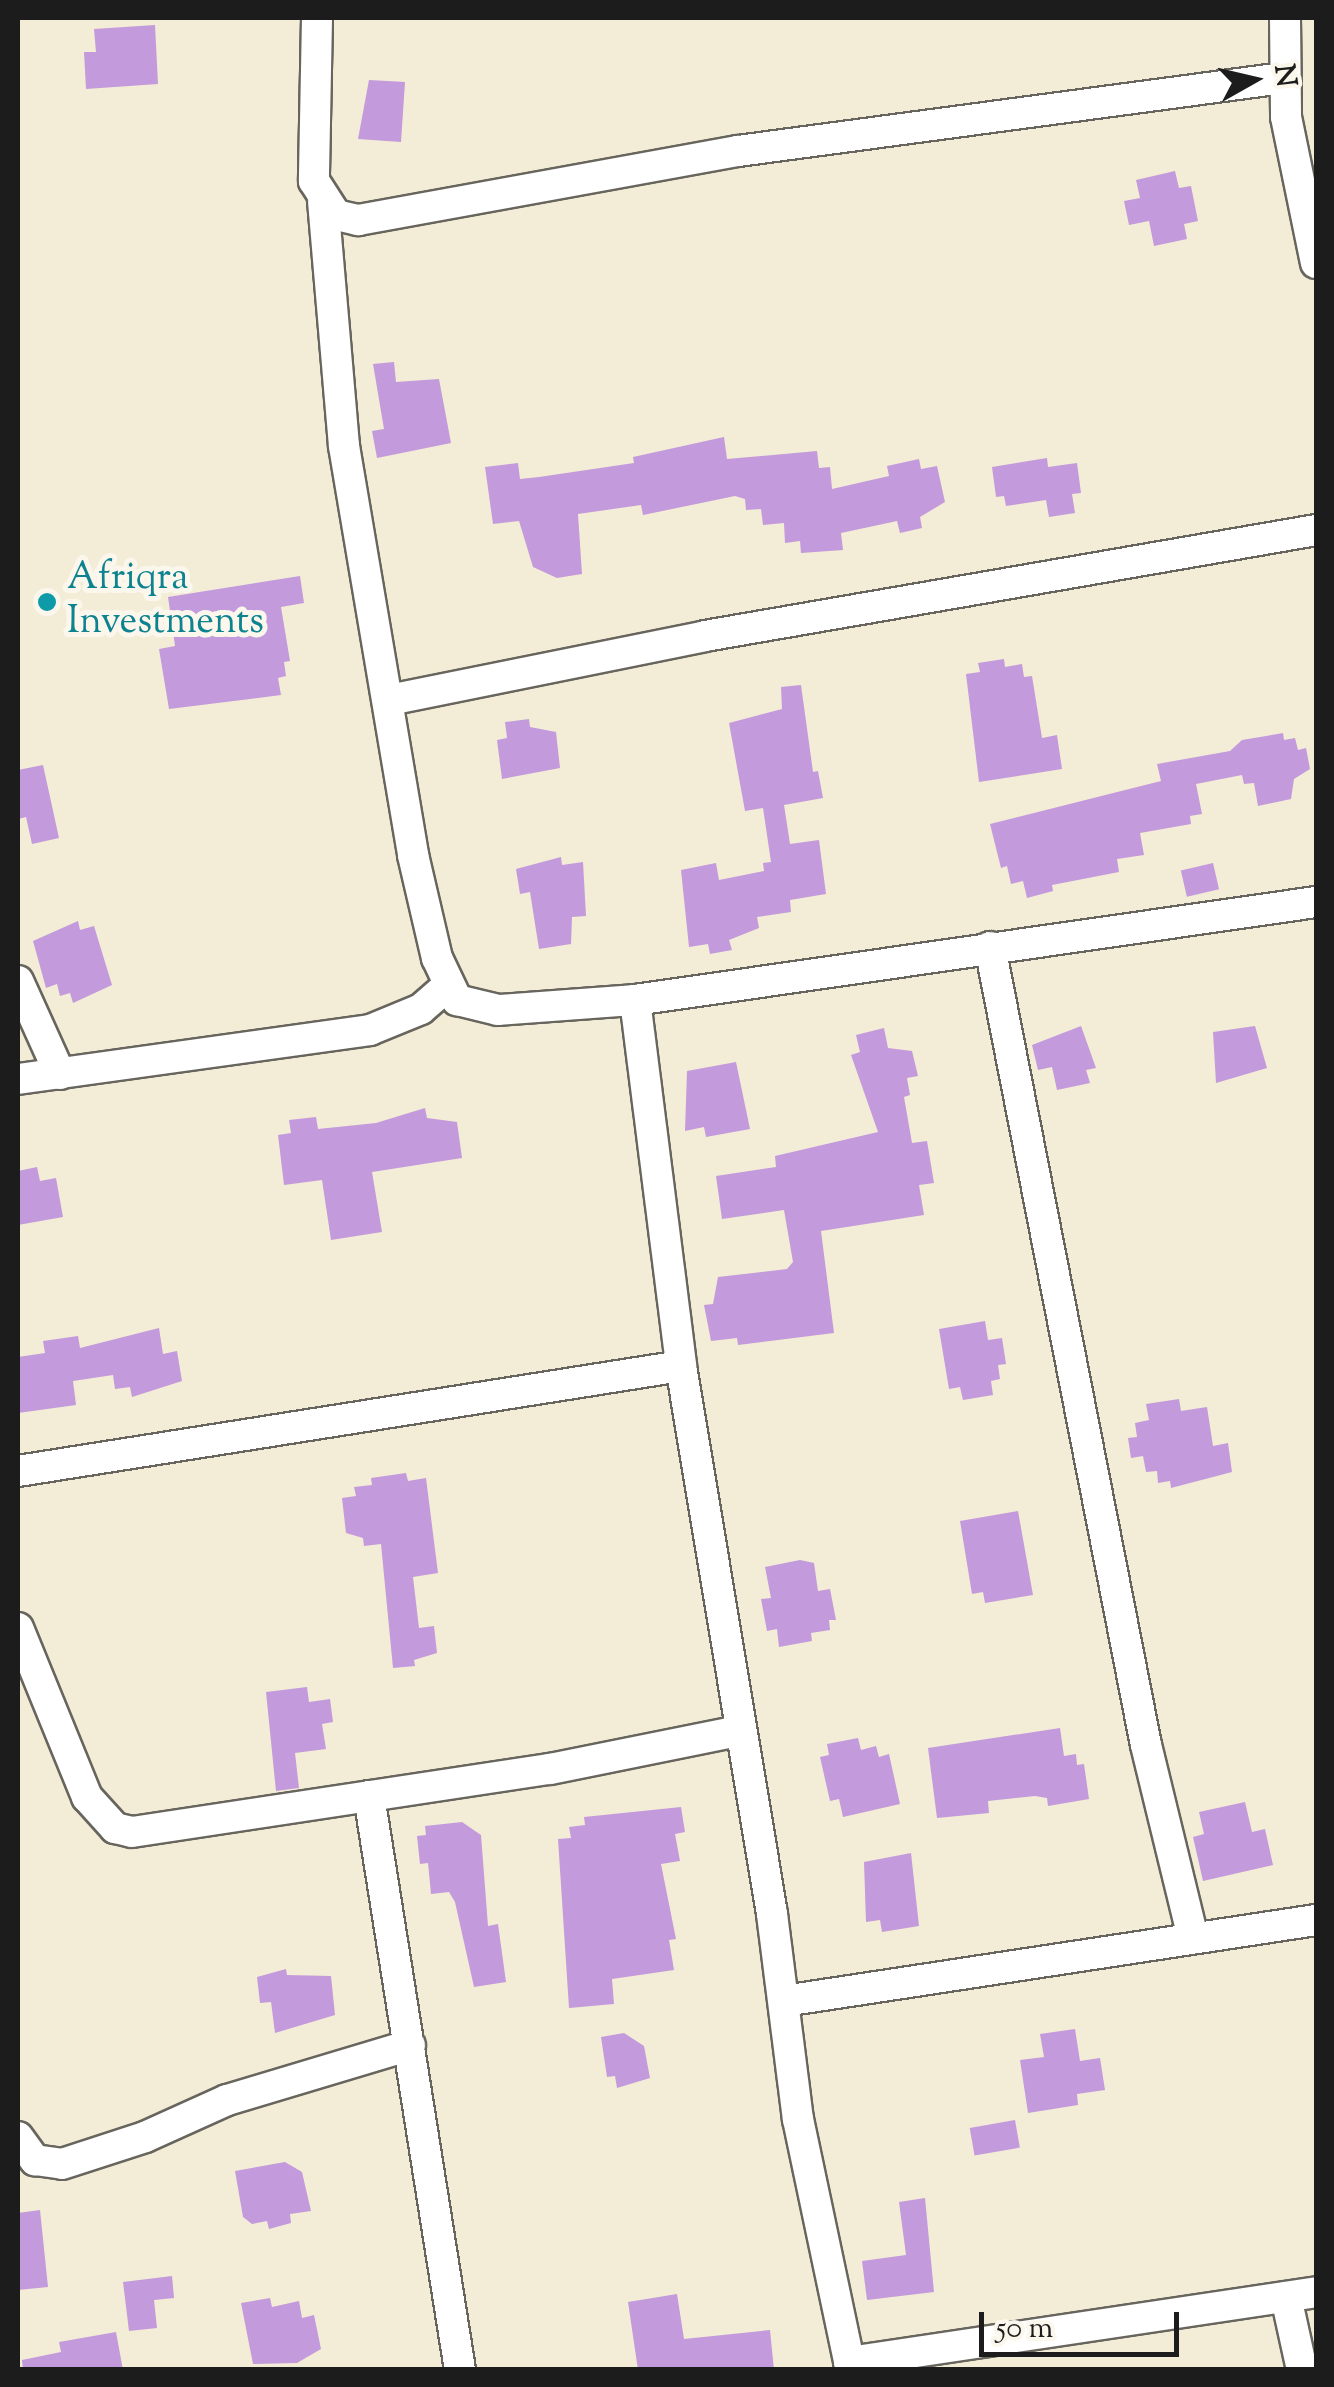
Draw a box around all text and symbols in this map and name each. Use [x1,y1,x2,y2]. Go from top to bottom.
north arrow [1204,30,1304,130]
text: N [1262,62,1305,90]
place label: Afriqra Investments [67,557,264,646]
marker: Afriqra Investments [36,591,58,613]
scale bar [984,2292,1184,2354]
text: 50 m [996,2308,1053,2351]

